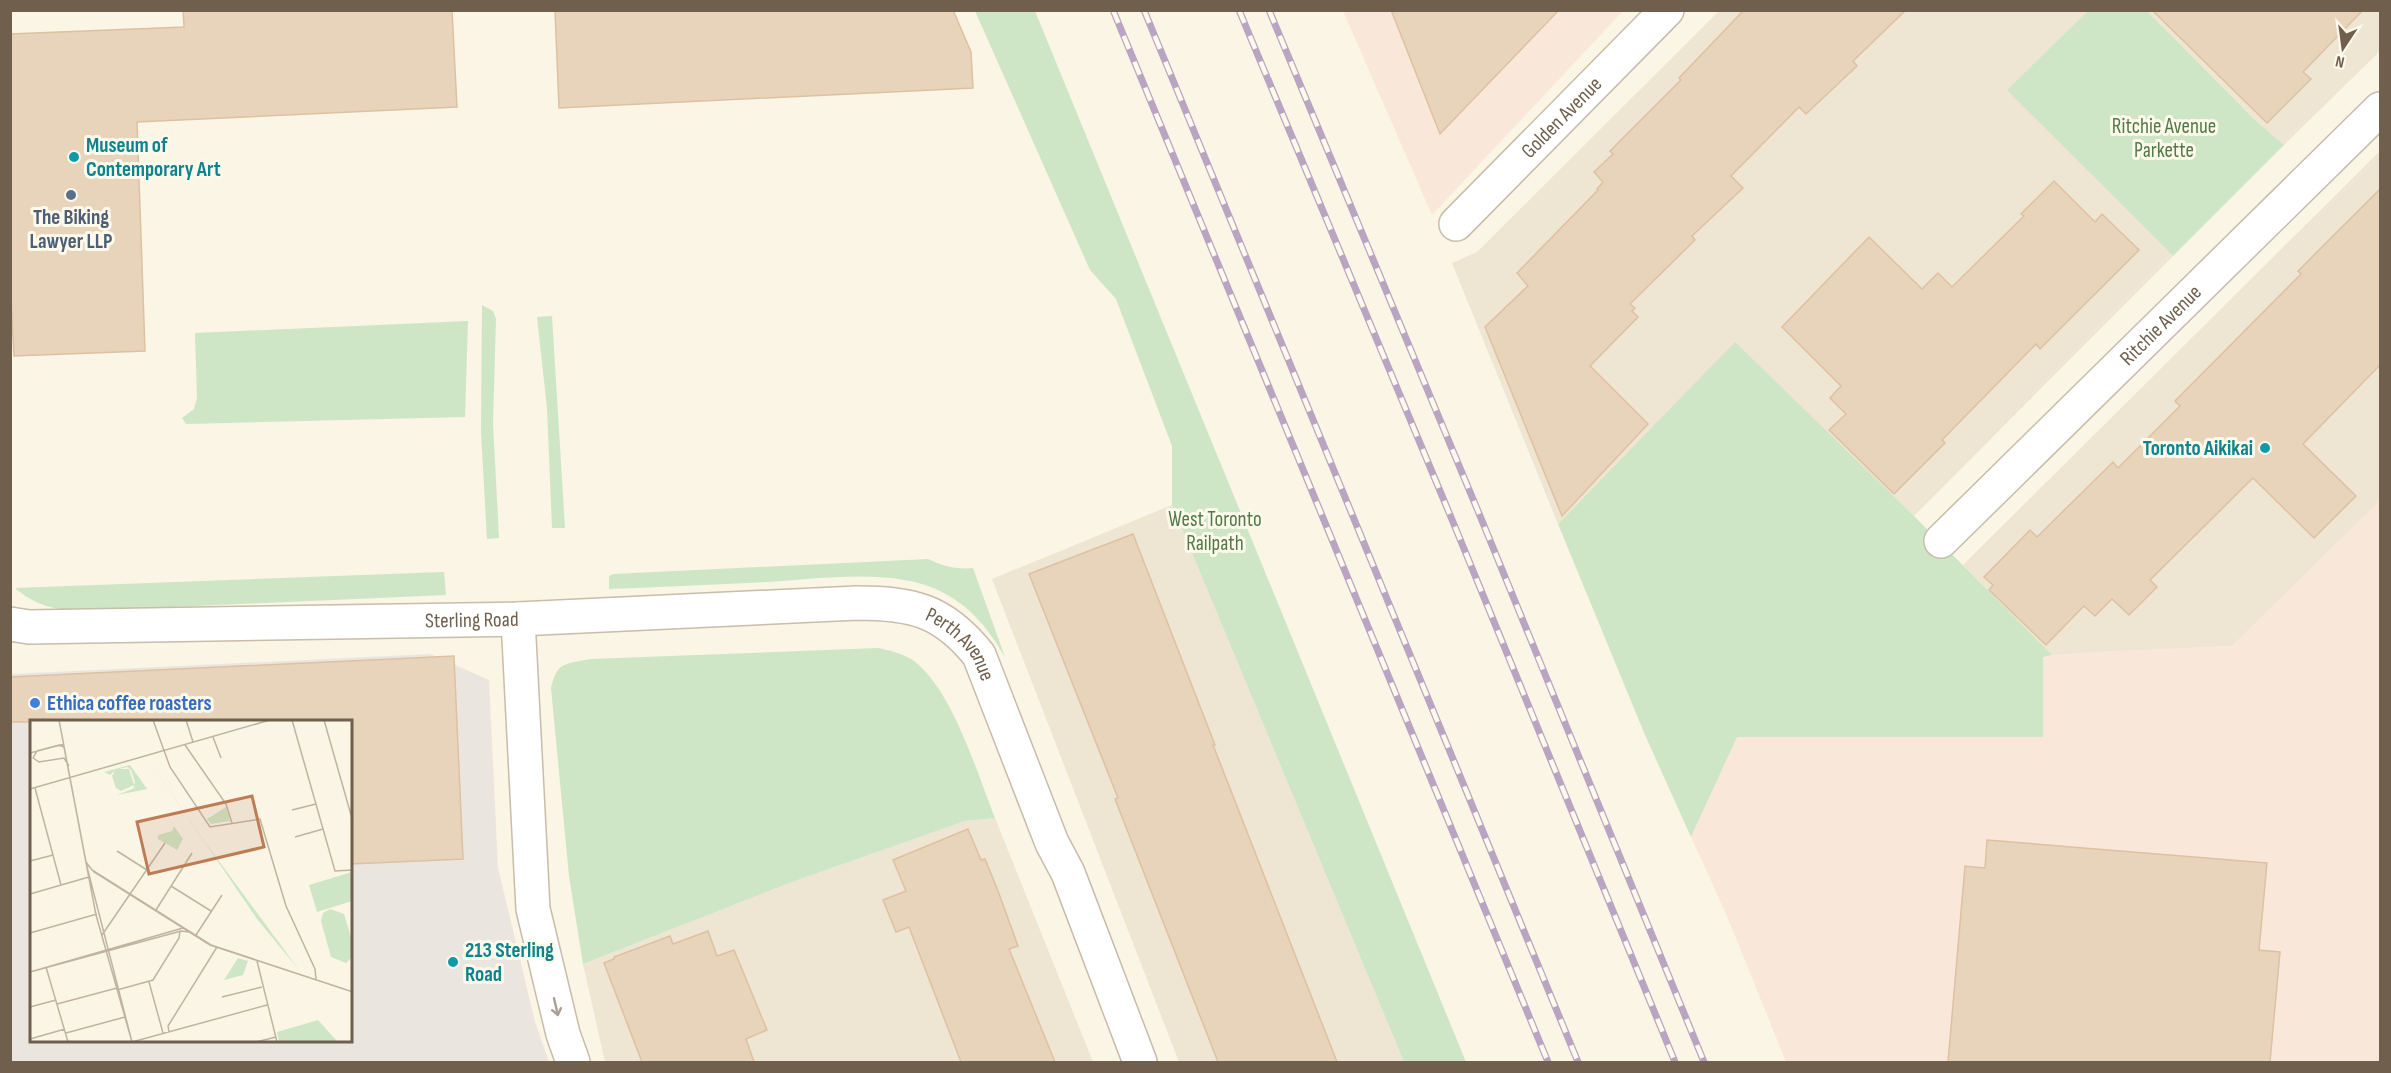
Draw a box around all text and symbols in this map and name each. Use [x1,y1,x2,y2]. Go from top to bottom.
north arrow [2313,18,2373,78]
text: N [2334,51,2346,71]
street label: Golden Avenue [1516,72,1607,163]
park label: Ritchie Avenue Parkette [2112,114,2216,163]
place label: Museum of Contemporary Art [86,133,221,182]
marker: Museum of Contemporary Art [67,150,81,164]
marker: The Biking Lawyer LLP [64,188,78,202]
place label: The Biking Lawyer LLP [30,205,112,254]
street label: Ritchie Avenue [2115,280,2207,371]
place label: Toronto Aikikai [2143,436,2253,461]
marker: Toronto Aikikai [2258,441,2272,455]
park label: West Toronto Railpath [1168,507,1262,556]
street label: Perth Avenue [922,602,1000,684]
street label: Sterling Road [425,607,519,634]
place label: Ethica coffee roasters [47,691,212,716]
marker: Ethica coffee roasters [28,696,42,710]
inset map [30,720,352,1043]
place label: 213 Sterling Road [465,938,554,987]
marker: 213 Sterling Road [446,955,460,969]
one-way arrow [551,997,563,1016]

